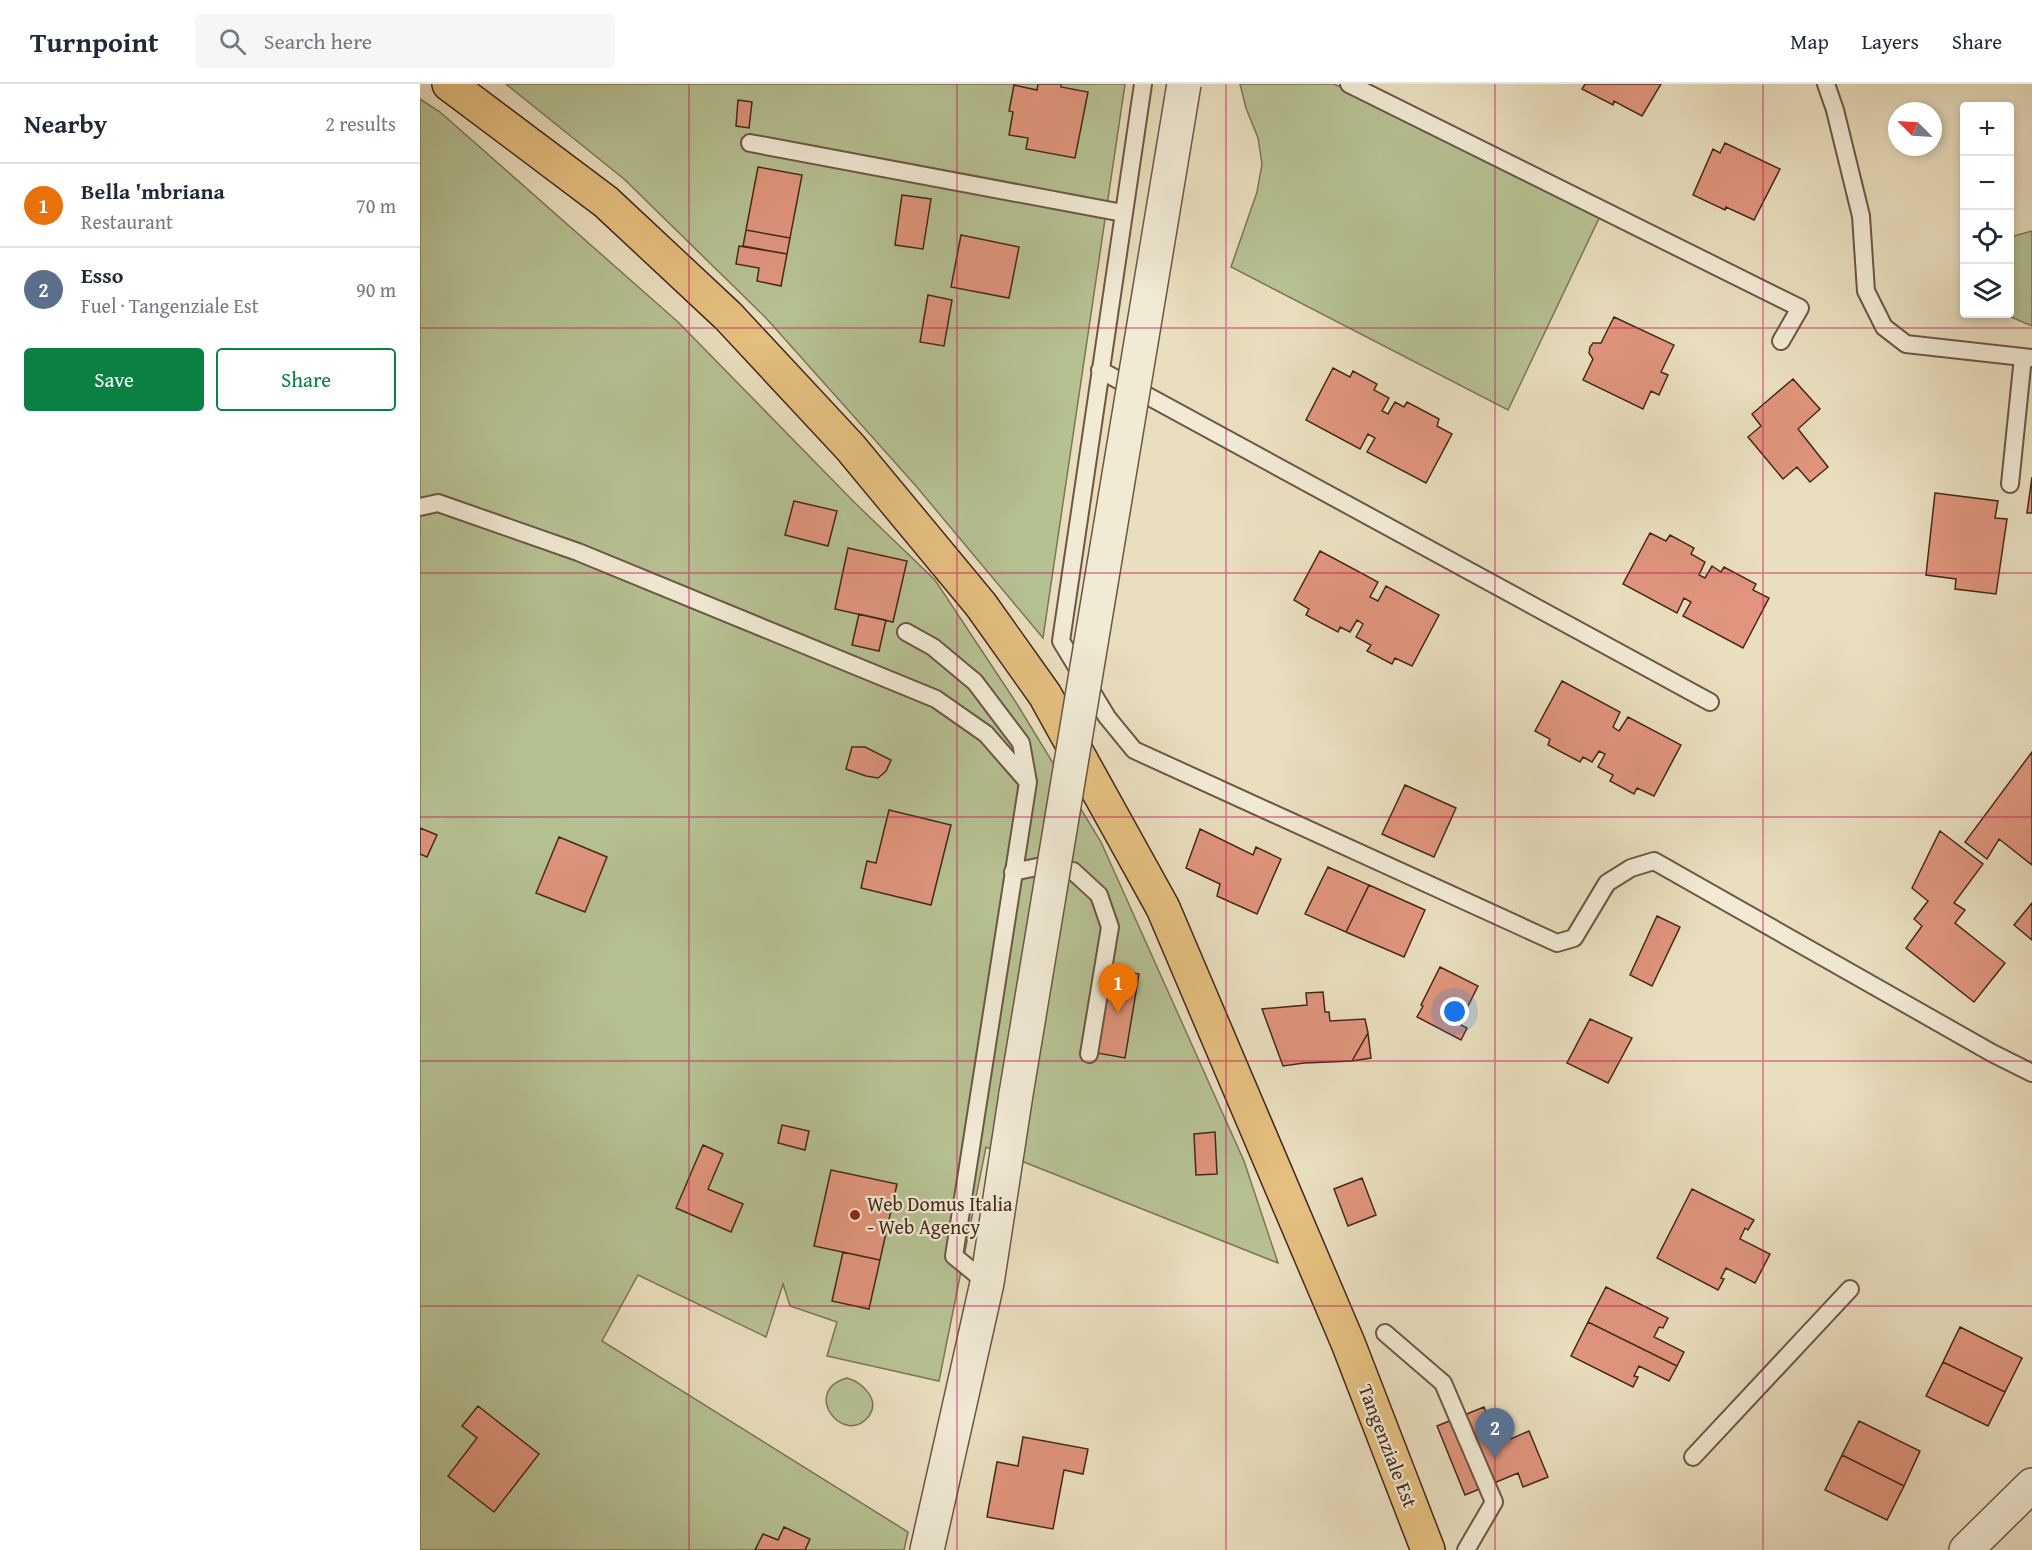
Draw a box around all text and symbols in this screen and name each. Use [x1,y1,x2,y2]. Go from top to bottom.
search box [195,14,615,68]
text: Turnpoint [30,21,159,62]
icon: search [216,25,249,58]
text: Search here [264,25,372,57]
text: Map [1790,26,1829,57]
text: Layers [1862,26,1919,57]
text: Share [1952,26,2002,57]
north arrow [1888,102,1942,156]
map controls [1960,102,2014,318]
button: + [1960,102,2014,156]
text: Nearby [24,104,107,143]
text: 2 results [325,109,396,138]
button: − [1960,156,2014,210]
text: Bella 'mbriana [81,175,225,207]
text: 1 [38,191,49,220]
text: 70 m [356,191,396,220]
text: Restaurant [81,207,173,236]
button: locate [1960,210,2014,264]
text: Esso [81,259,123,291]
button: layers [1960,264,2014,318]
text: 2 [38,275,49,304]
text: 90 m [356,275,396,304]
text: Fuel · Tangenziale Est [81,291,259,320]
button: Save [24,348,204,411]
button: Share [216,348,396,411]
pin: 1 [1098,964,1138,1013]
your location [1440,997,1469,1026]
place label: Web Domus Italia - Web Agency [867,1189,1013,1241]
marker: Web Domus Italia - Web Agency [848,1208,862,1222]
street label: Tangenziale Est [1352,1380,1425,1512]
pin: 2 [1476,1408,1514,1458]

